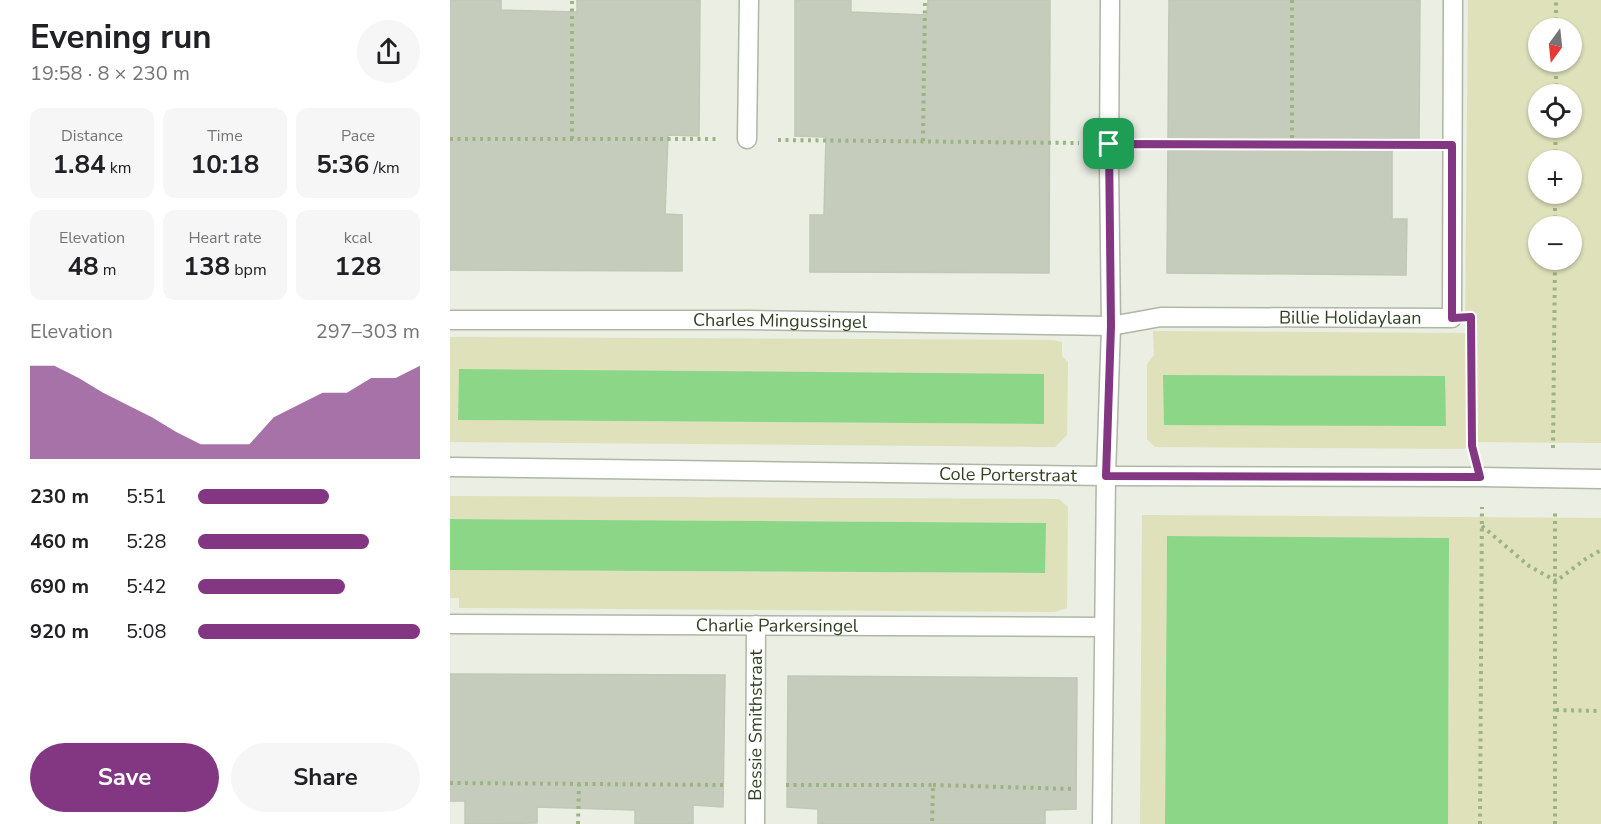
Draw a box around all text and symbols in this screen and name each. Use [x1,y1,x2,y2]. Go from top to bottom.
text: Evening run [30,15,212,60]
north arrow [1528,18,1582,72]
map controls [1528,18,1582,270]
button: share [357,20,420,83]
text: 19:58 · 8 × 230 m [30,60,190,87]
button: locate [1528,84,1582,138]
pin [1083,118,1134,169]
text: Distance [61,125,123,147]
text: Time [207,125,243,147]
text: Pace [341,125,375,147]
icon: arrive [1092,127,1125,160]
text: 1.84 [52,147,106,182]
text: 10:18 [191,147,259,182]
text: 5:36 [316,147,369,182]
button: + [1528,150,1582,204]
text: km [106,157,132,179]
text: /km [369,157,400,179]
button: − [1528,216,1582,270]
text: Elevation [59,227,125,249]
text: Heart rate [188,227,262,249]
text: kcal [344,227,372,249]
text: 48 [67,249,99,284]
text: 138 [183,249,230,284]
text: 128 [335,249,381,284]
text: m [99,259,117,281]
text: bpm [230,259,267,281]
street label: Billie Holidaylaan [1279,305,1422,330]
street label: Charles Mingussingel [693,308,868,334]
text: Elevation [30,318,113,345]
text: 297–303 m [316,318,420,345]
street label: Cole Porterstraat [939,462,1078,488]
text: 230 m [30,483,89,510]
text: 5:51 [126,483,167,510]
text: 460 m [30,528,89,555]
text: 5:28 [126,528,167,555]
text: 690 m [30,573,89,600]
text: 5:42 [126,573,167,600]
street label: Charlie Parkersingel [696,613,859,638]
text: 920 m [30,618,89,645]
text: 5:08 [126,618,167,645]
street label: Bessie Smithstraat [743,649,768,801]
button: Save [30,743,219,812]
button: Share [231,743,420,812]

